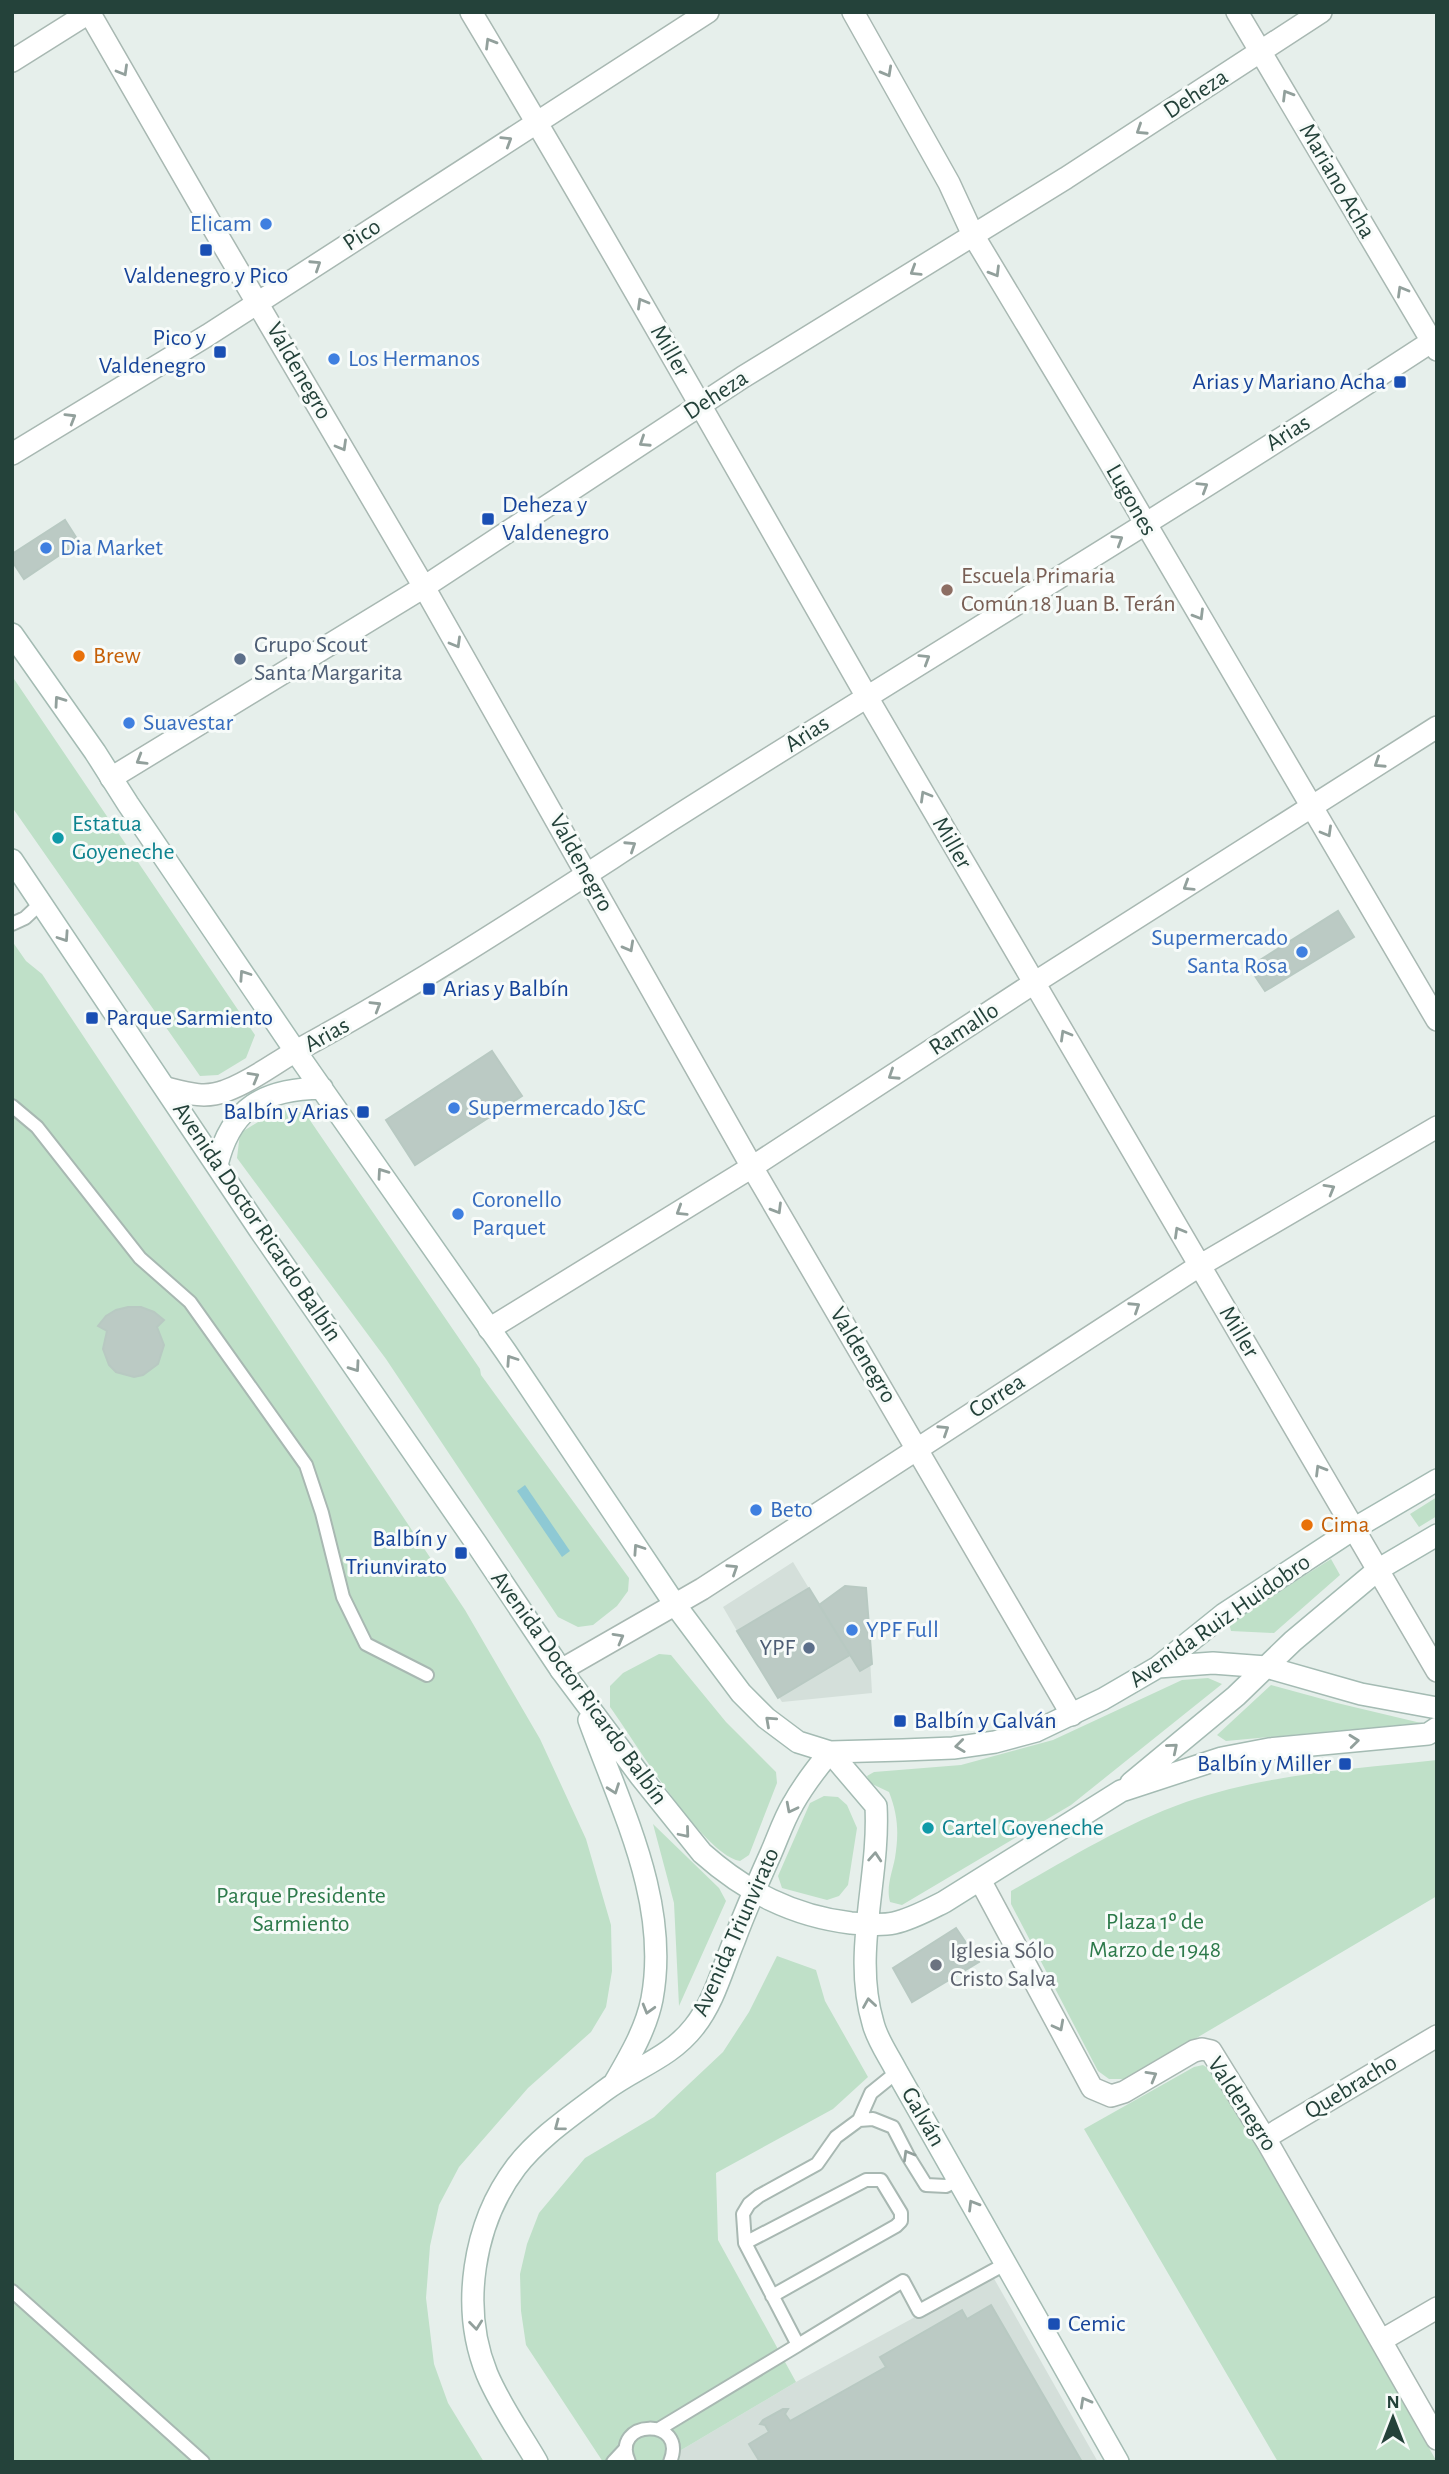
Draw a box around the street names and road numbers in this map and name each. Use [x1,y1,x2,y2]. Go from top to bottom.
street label: Deheza [1160,65,1232,123]
street label: Mariano Acha [1295,119,1379,243]
street label: Pico [339,214,385,256]
street label: Valdenegro [262,319,336,423]
street label: Miller [646,321,694,381]
street label: Deheza [680,366,752,424]
street label: Arias [1262,410,1314,456]
street label: Lugones [1101,460,1161,540]
street label: Arias [781,711,833,757]
street label: Valdenegro [545,810,617,916]
street label: Miller [928,813,976,873]
street label: Ramallo [925,998,1003,1060]
street label: Arias [301,1013,353,1057]
street label: Avenida Doctor Ricardo Balbín [168,1098,346,1346]
street label: Miller [1214,1302,1264,1362]
street label: Valdenegro [825,1303,901,1407]
street label: Correa [965,1369,1029,1423]
street label: Avenida Ruiz Huidobro [1125,1550,1315,1692]
street label: Avenida Doctor Ricardo Balbín [486,1567,672,1809]
street label: Avenida Triunvirato [688,1844,784,2020]
street label: Quebracho [1301,2050,1401,2124]
street label: Valdenegro [1203,2053,1281,2155]
street label: Galván [897,2083,949,2151]

